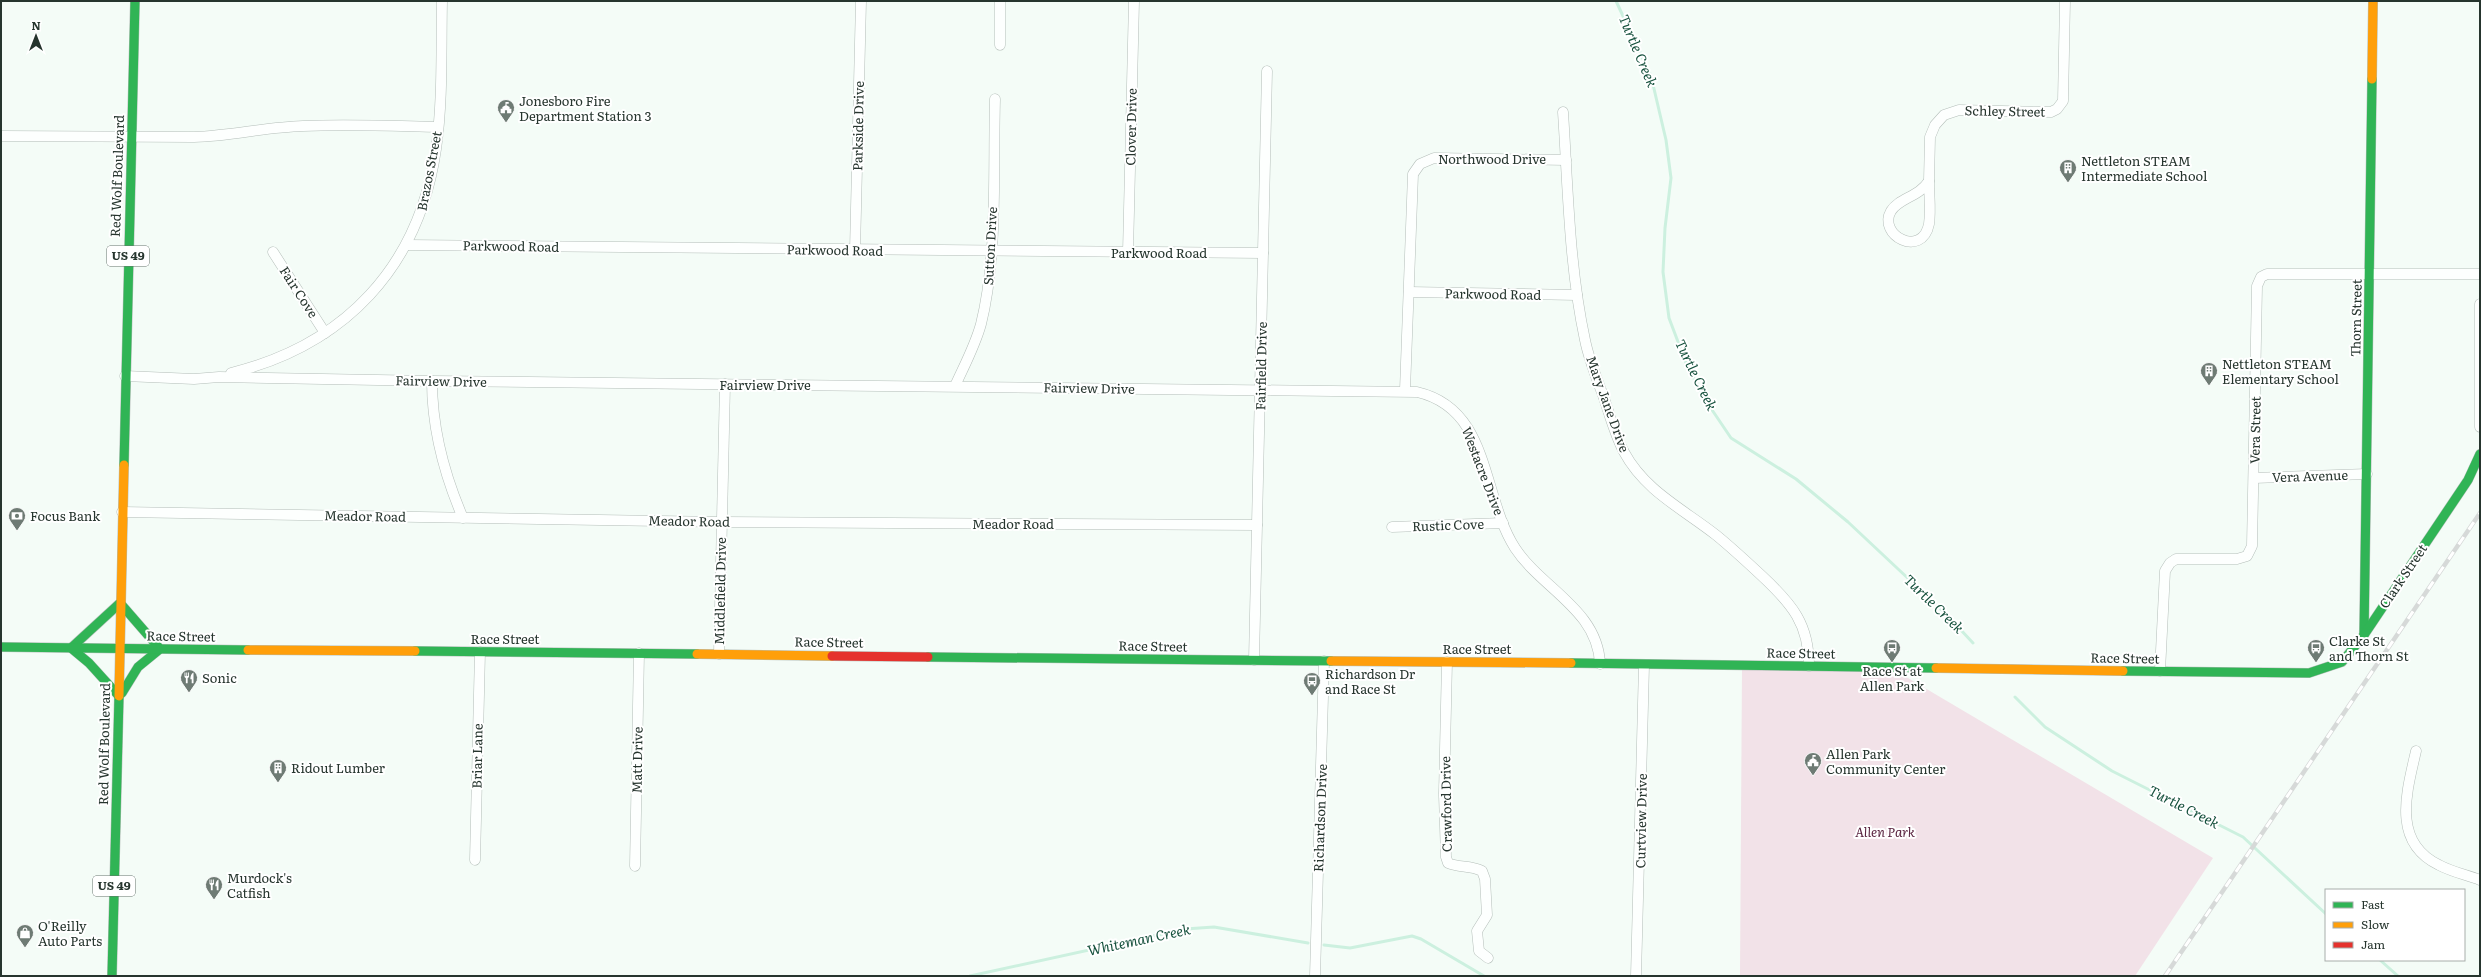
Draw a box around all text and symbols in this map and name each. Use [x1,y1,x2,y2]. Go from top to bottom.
water label: Turtle Creek [1615,11,1663,90]
north arrow [16,16,56,56]
text: N [31,17,41,33]
street label: Parkside Drive [847,81,868,171]
street label: Clover Drive [1120,88,1141,166]
place label: Jonesboro Fire Department Station 3 [519,91,652,125]
public building icon: Jonesboro Fire Department Station 3 [496,98,516,123]
street label: Schley Street [1964,100,2046,121]
street label: Red Wolf Boulevard [105,115,128,237]
street label: Brazos Street [411,129,446,213]
street label: Northwood Drive [1438,149,1546,168]
place label: Nettleton STEAM Intermediate School [2081,151,2208,185]
building icon: Nettleton STEAM Intermediate School [2058,158,2078,183]
street label: Sutton Drive [978,206,1001,286]
street label: Parkwood Road [463,235,560,256]
street label: Parkwood Road [787,239,884,260]
street label: Parkwood Road [1111,243,1207,262]
road number: US 49 [107,246,149,266]
street label: Fair Cove [276,262,323,322]
street label: Thorn Street [2345,278,2366,357]
street label: Parkwood Road [1445,283,1542,304]
street label: Fairfield Drive [1250,321,1271,411]
water label: Turtle Creek [1671,336,1723,414]
street label: Mary Jane Drive [1582,353,1635,455]
place label: Nettleton STEAM Elementary School [2222,354,2339,388]
building icon: Nettleton STEAM Elementary School [2199,361,2219,386]
street label: Fairview Drive [395,370,487,391]
street label: Fairview Drive [719,375,811,394]
street label: Fairview Drive [1043,377,1135,398]
street label: Vera Street [2244,395,2265,464]
street label: Westacre Drive [1458,424,1509,518]
street label: Vera Avenue [2272,465,2349,486]
street label: Meador Road [324,505,406,526]
bank icon: Focus Bank [7,506,27,531]
place label: Focus Bank [30,506,101,525]
street label: Meador Road [648,510,730,531]
street label: Meador Road [972,514,1054,533]
street label: Rustic Cove [1412,514,1485,535]
street label: Middlefield Drive [709,537,730,645]
street label: Clark Street [2374,539,2432,612]
water label: Turtle Creek [1900,569,1969,637]
street label: Race Street [146,625,216,646]
street label: Race Street [470,629,540,648]
street label: Race Street [794,631,864,652]
place label: Clarke St and Thorn St [2329,631,2409,665]
street label: Race Street [1118,635,1188,656]
bus stop icon: Race St at Allen Park [1882,638,1902,663]
bus stop icon: Clarke St and Thorn St [2306,638,2326,663]
street label: Race Street [1442,639,1512,658]
street label: Race Street [1766,642,1836,663]
street label: Race Street [2090,647,2160,668]
place label: Race St at Allen Park [1860,661,1925,695]
place label: Richardson Dr and Race St [1325,664,1416,698]
restaurant icon: Sonic [179,668,199,693]
place label: Sonic [202,668,237,687]
bus stop icon: Richardson Dr and Race St [1302,671,1322,696]
street label: Red Wolf Boulevard [93,683,114,805]
street label: Briar Lane [466,723,487,789]
street label: Matt Drive [626,726,647,793]
place label: Allen Park Community Center [1826,744,1946,778]
public building icon: Allen Park Community Center [1803,751,1823,776]
street label: Crawford Drive [1435,756,1456,852]
building icon: Ridout Lumber [268,758,288,783]
place label: Ridout Lumber [291,758,386,777]
street label: Richardson Drive [1308,763,1331,872]
street label: Curtview Drive [1630,773,1651,869]
water label: Turtle Creek [2146,780,2223,833]
park label: Allen Park [1855,822,1916,841]
place label: Murdock's Catfish [227,868,292,902]
restaurant icon: Murdock's Catfish [204,875,224,900]
road number: US 49 [93,876,135,896]
legend [2325,889,2465,961]
text: Fast [2361,895,2385,913]
text: Slow [2361,915,2390,933]
place label: O'Reilly Auto Parts [38,916,102,950]
water label: Whiteman Creek [1086,918,1192,960]
shop icon: O'Reilly Auto Parts [15,923,35,948]
text: Jam [2361,935,2386,953]

